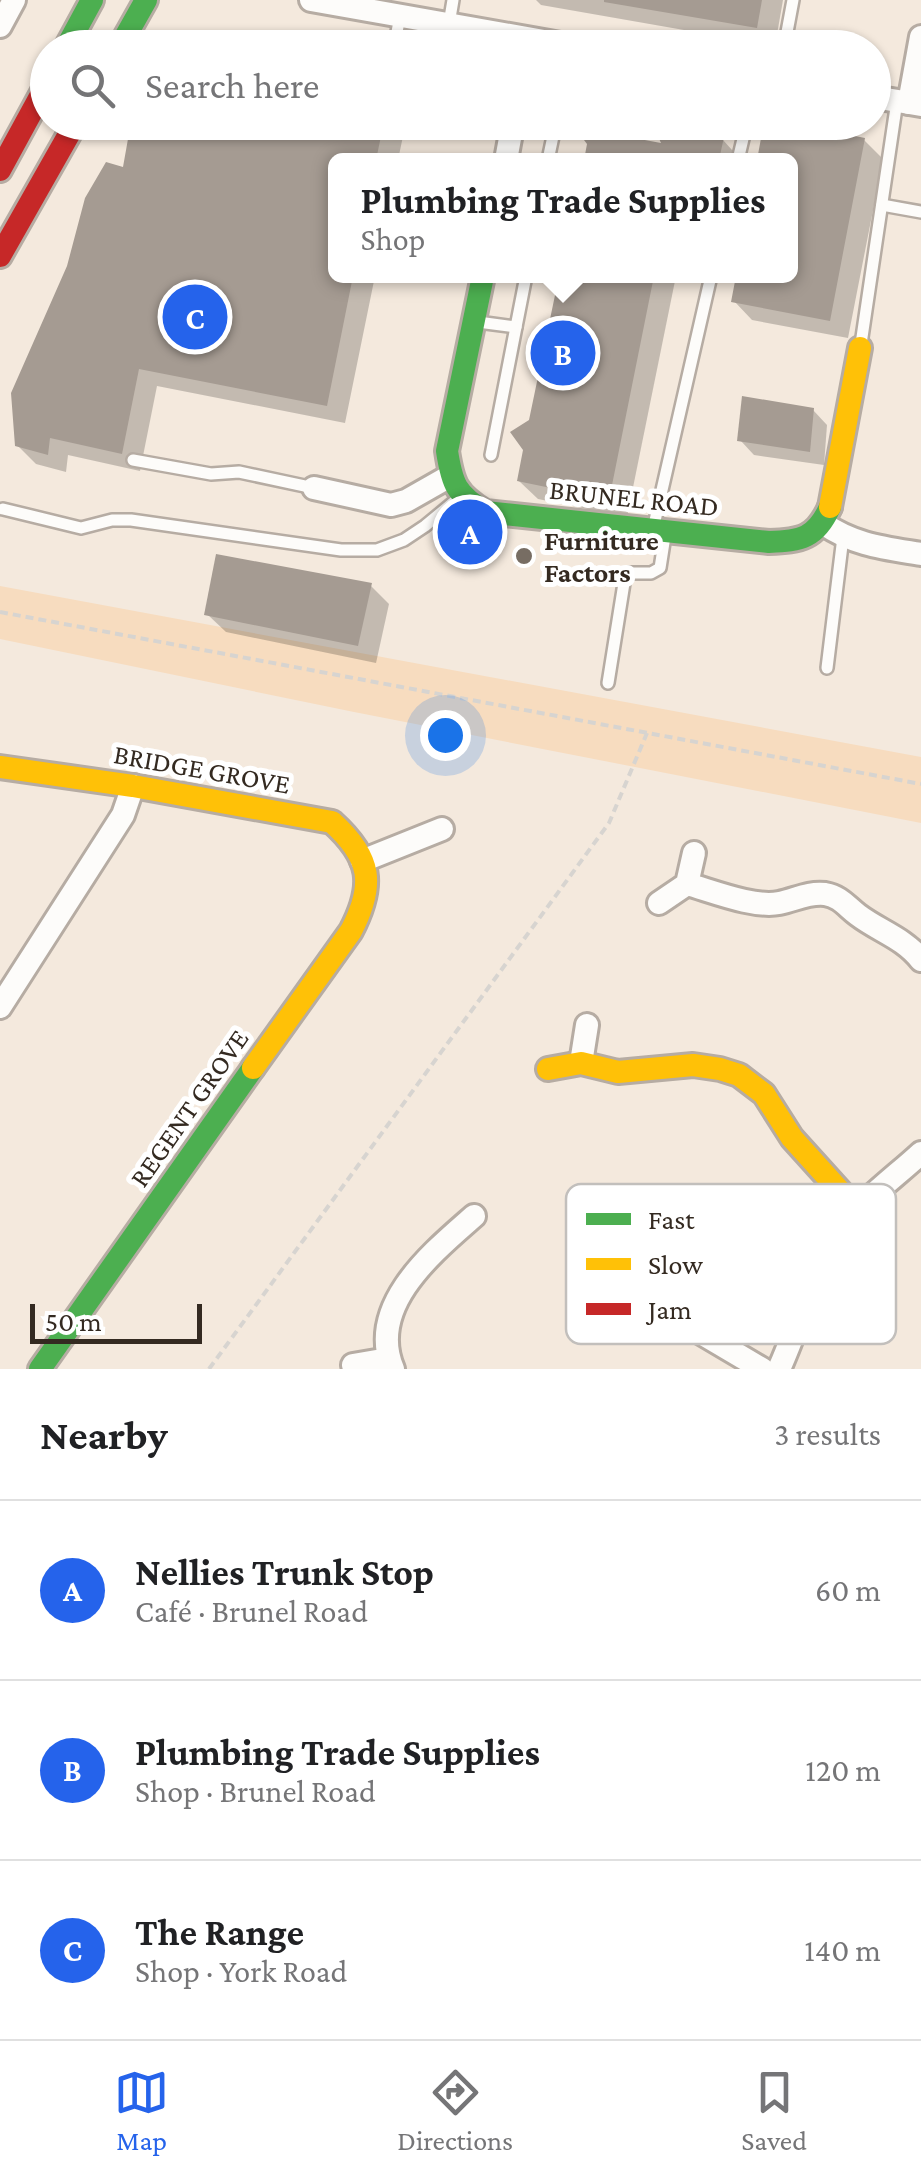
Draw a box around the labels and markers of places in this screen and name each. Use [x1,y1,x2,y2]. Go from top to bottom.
pin: C [162,280,228,354]
pin: B [530,316,596,390]
pin: A [438,494,502,570]
place label: Furniture Factors [544,525,659,588]
marker: Furniture Factors [513,545,535,567]

